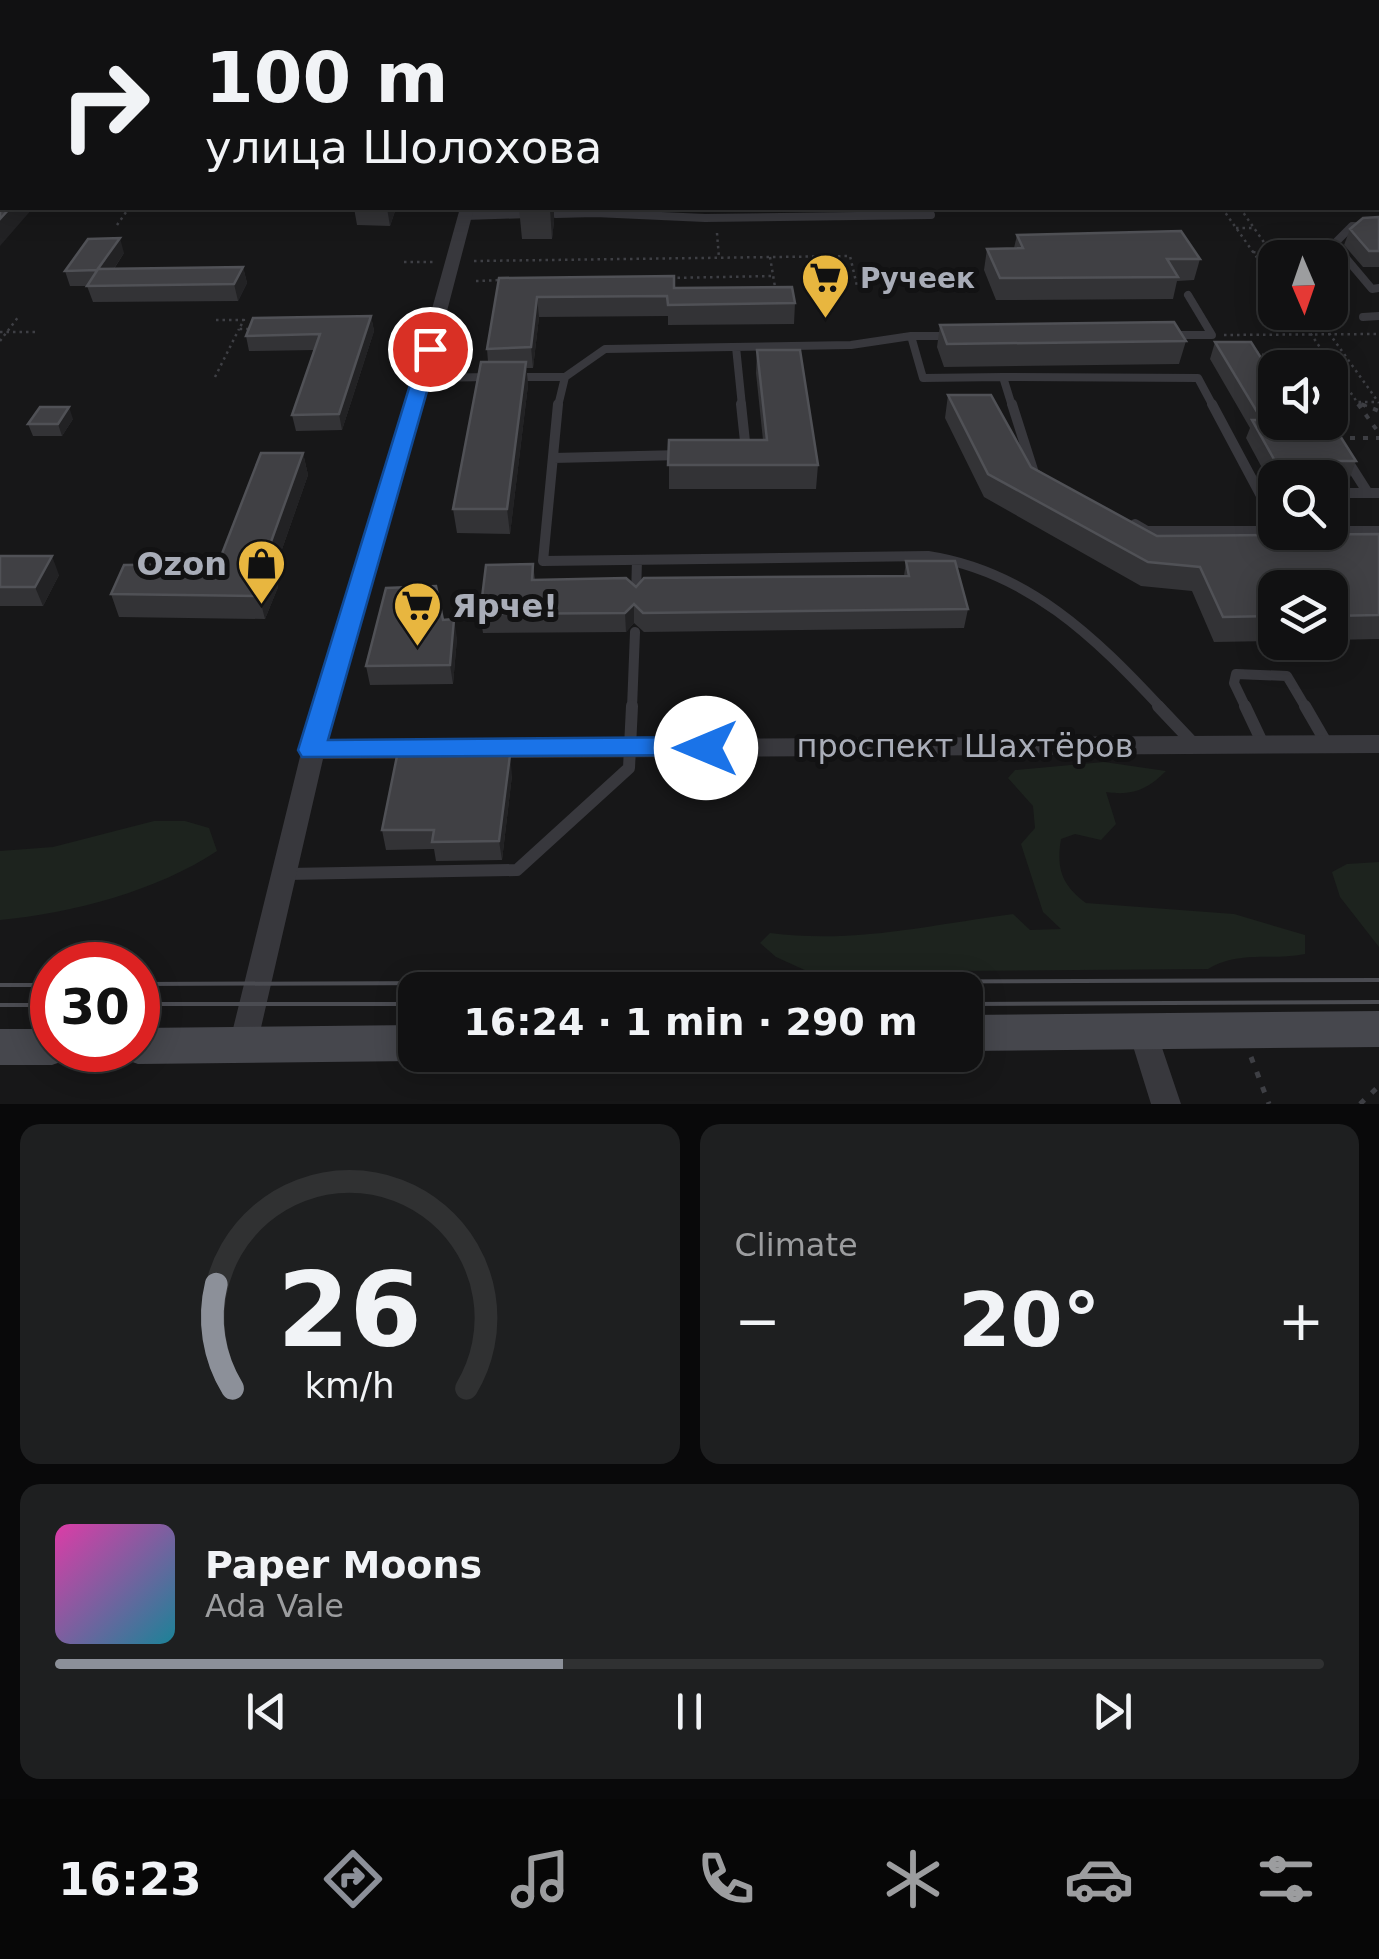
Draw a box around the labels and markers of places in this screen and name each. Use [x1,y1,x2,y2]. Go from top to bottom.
supermarket icon: Ручеек [799,252,851,320]
place label: Ручеек [860,262,975,295]
pin [388,307,473,392]
shop icon: Ozon [236,538,288,606]
place label: Ozon [136,545,227,583]
supermarket icon: Ярче! [391,580,443,648]
place label: Ярче! [452,587,558,625]

